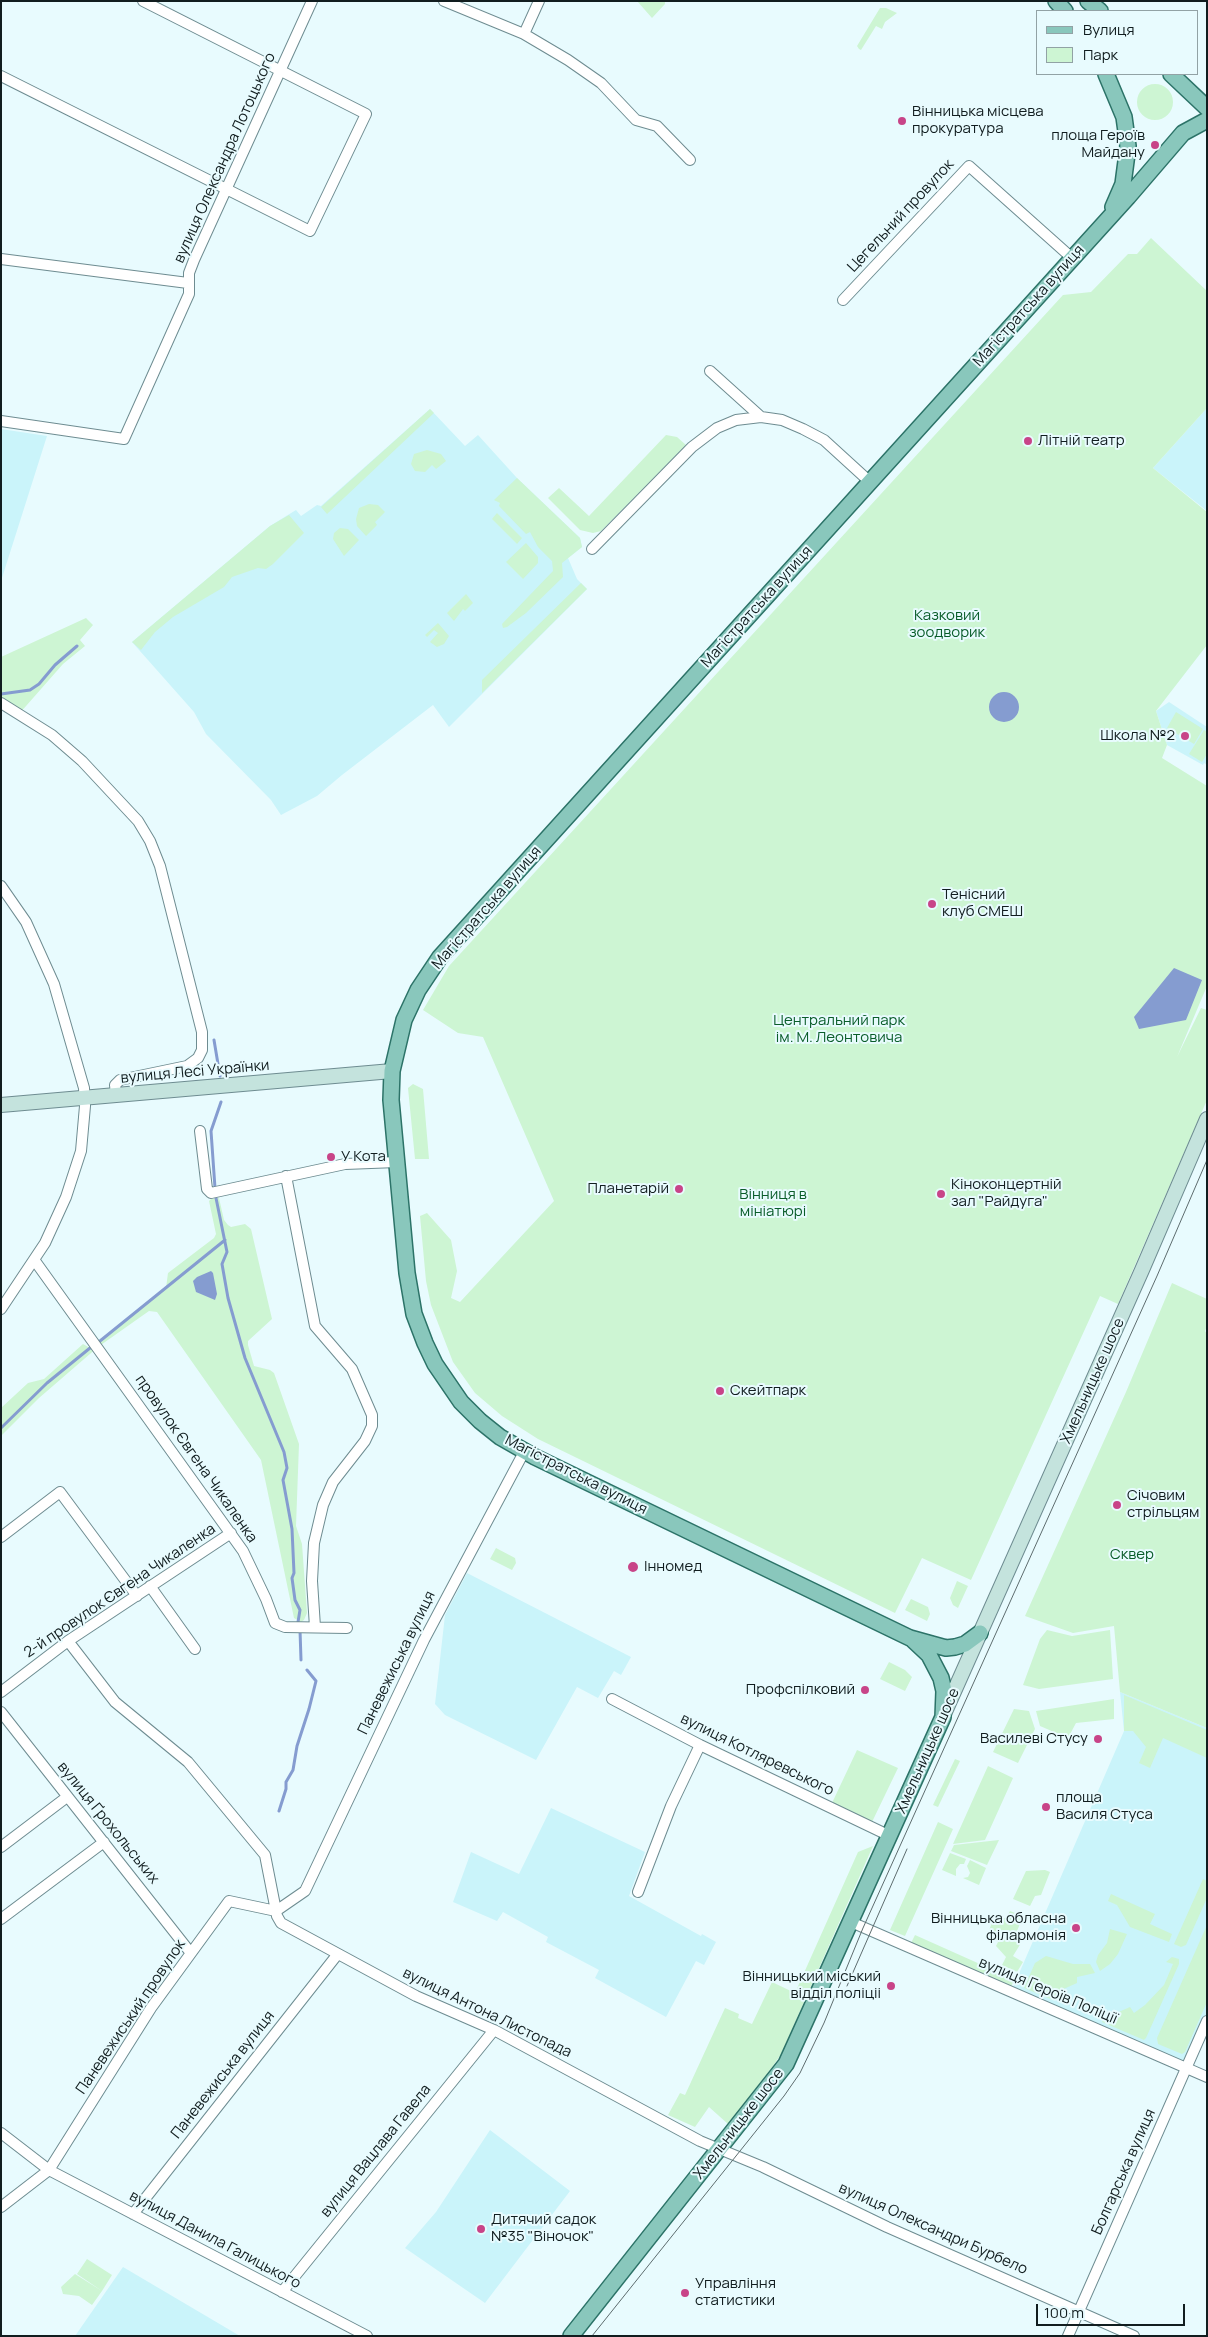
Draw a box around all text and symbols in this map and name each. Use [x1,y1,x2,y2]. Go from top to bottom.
legend [1036,10,1198,75]
text: Вулиця [1083,19,1135,40]
text: Парк [1083,44,1118,65]
street label: вулиця Олександра Лотоцького [170,50,280,266]
place label: Вінницька місцева прокуратура [912,103,1044,138]
marker: Вінницька місцева прокуратура [896,115,908,127]
place label: площа Героїв Майдану [1051,127,1145,162]
marker: площа Героїв Майдану [1149,139,1161,151]
street label: Цегельний провулок [844,156,958,276]
street label: Магістратська вулиця [970,242,1088,370]
place label: Літній театр [1038,432,1125,450]
marker: Літній театр [1022,435,1034,447]
street label: Магістратська вулиця [698,543,816,671]
park label: Казковий зоодворик [909,607,985,642]
place label: Школа №2 [1100,727,1175,745]
marker: Школа №2 [1179,730,1191,742]
street label: Магістратська вулиця [429,843,545,973]
place label: Тенісний клуб СМЕШ [942,886,1023,921]
marker: Тенісний клуб СМЕШ [926,898,938,910]
park label: Центральний парк ім. М. Леонтовича [773,1012,905,1047]
street label: вулиця Лесі Українки [120,1057,270,1087]
place label: У Кота [341,1148,386,1166]
marker: У Кота [325,1151,337,1163]
place label: Кіноконцертній зал "Райдуга" [951,1176,1062,1211]
place label: Планетарій [588,1180,669,1198]
marker: Планетарій [673,1183,685,1195]
park label: Вінниця в мініатюрі [739,1186,807,1221]
marker: Кіноконцертній зал "Райдуга" [935,1188,947,1200]
street label: Хмельницьке шосе [1057,1315,1129,1447]
street label: провулок Євгена Чикаленка [131,1372,261,1546]
place label: Скейтпарк [730,1382,806,1400]
marker: Скейтпарк [714,1385,726,1397]
street label: Магістратська вулиця [502,1431,650,1519]
place label: Січовим стрільцям [1127,1487,1199,1522]
marker: Січовим стрільцям [1111,1499,1123,1511]
street label: 2-й провулок Євгена Чикаленка [21,1520,219,1662]
park label: Сквер [1110,1546,1154,1564]
place label: Інномед [644,1558,702,1576]
marker: Інномед [626,1560,640,1574]
street label: Паневежиська вулиця [354,1588,440,1738]
place label: Профспілковий [746,1681,855,1699]
marker: Профспілковий [859,1684,871,1696]
street label: Хмельницьке шосе [892,1685,964,1817]
street label: вулиця Котляревського [677,1710,837,1800]
place label: Василеві Стусу [980,1730,1088,1748]
marker: Василеві Стусу [1092,1733,1104,1745]
street label: вулиця Ґрохольських [53,1758,163,1888]
place label: площа Василя Стуса [1056,1789,1153,1824]
marker: площа Василя Стуса [1040,1801,1052,1813]
place label: Вінницька обласна філармонія [931,1910,1066,1945]
marker: Вінницька обласна філармонія [1070,1922,1082,1934]
street label: Паневежиський провулок [72,1936,190,2098]
street label: вулиця Героїв Поліції [976,1954,1120,2028]
street label: вулиця Антона Листопада [400,1964,574,2062]
place label: Вінницький міський відділ поліціі [743,1968,881,2003]
marker: Вінницький міський відділ поліціі [885,1980,897,1992]
street label: Паневежиська вулиця [167,2007,279,2143]
street label: Хмельницьке шосе [690,2065,788,2183]
street label: вулиця Вацлава Гавела [317,2081,435,2221]
street label: Болгарська вулиця [1088,2106,1160,2238]
street label: вулиця Олександри Бурбело [836,2179,1030,2279]
street label: вулиця Данила Галицького [126,2187,304,2293]
place label: Дитячий садок №35 "Віночок" [491,2211,596,2246]
marker: Дитячий садок №35 "Віночок" [475,2223,487,2235]
place label: Управління статистики [695,2275,776,2310]
marker: Управління статистики [679,2287,691,2299]
scale bar [1038,2294,1187,2326]
text: 100 m [1044,2302,1084,2323]

